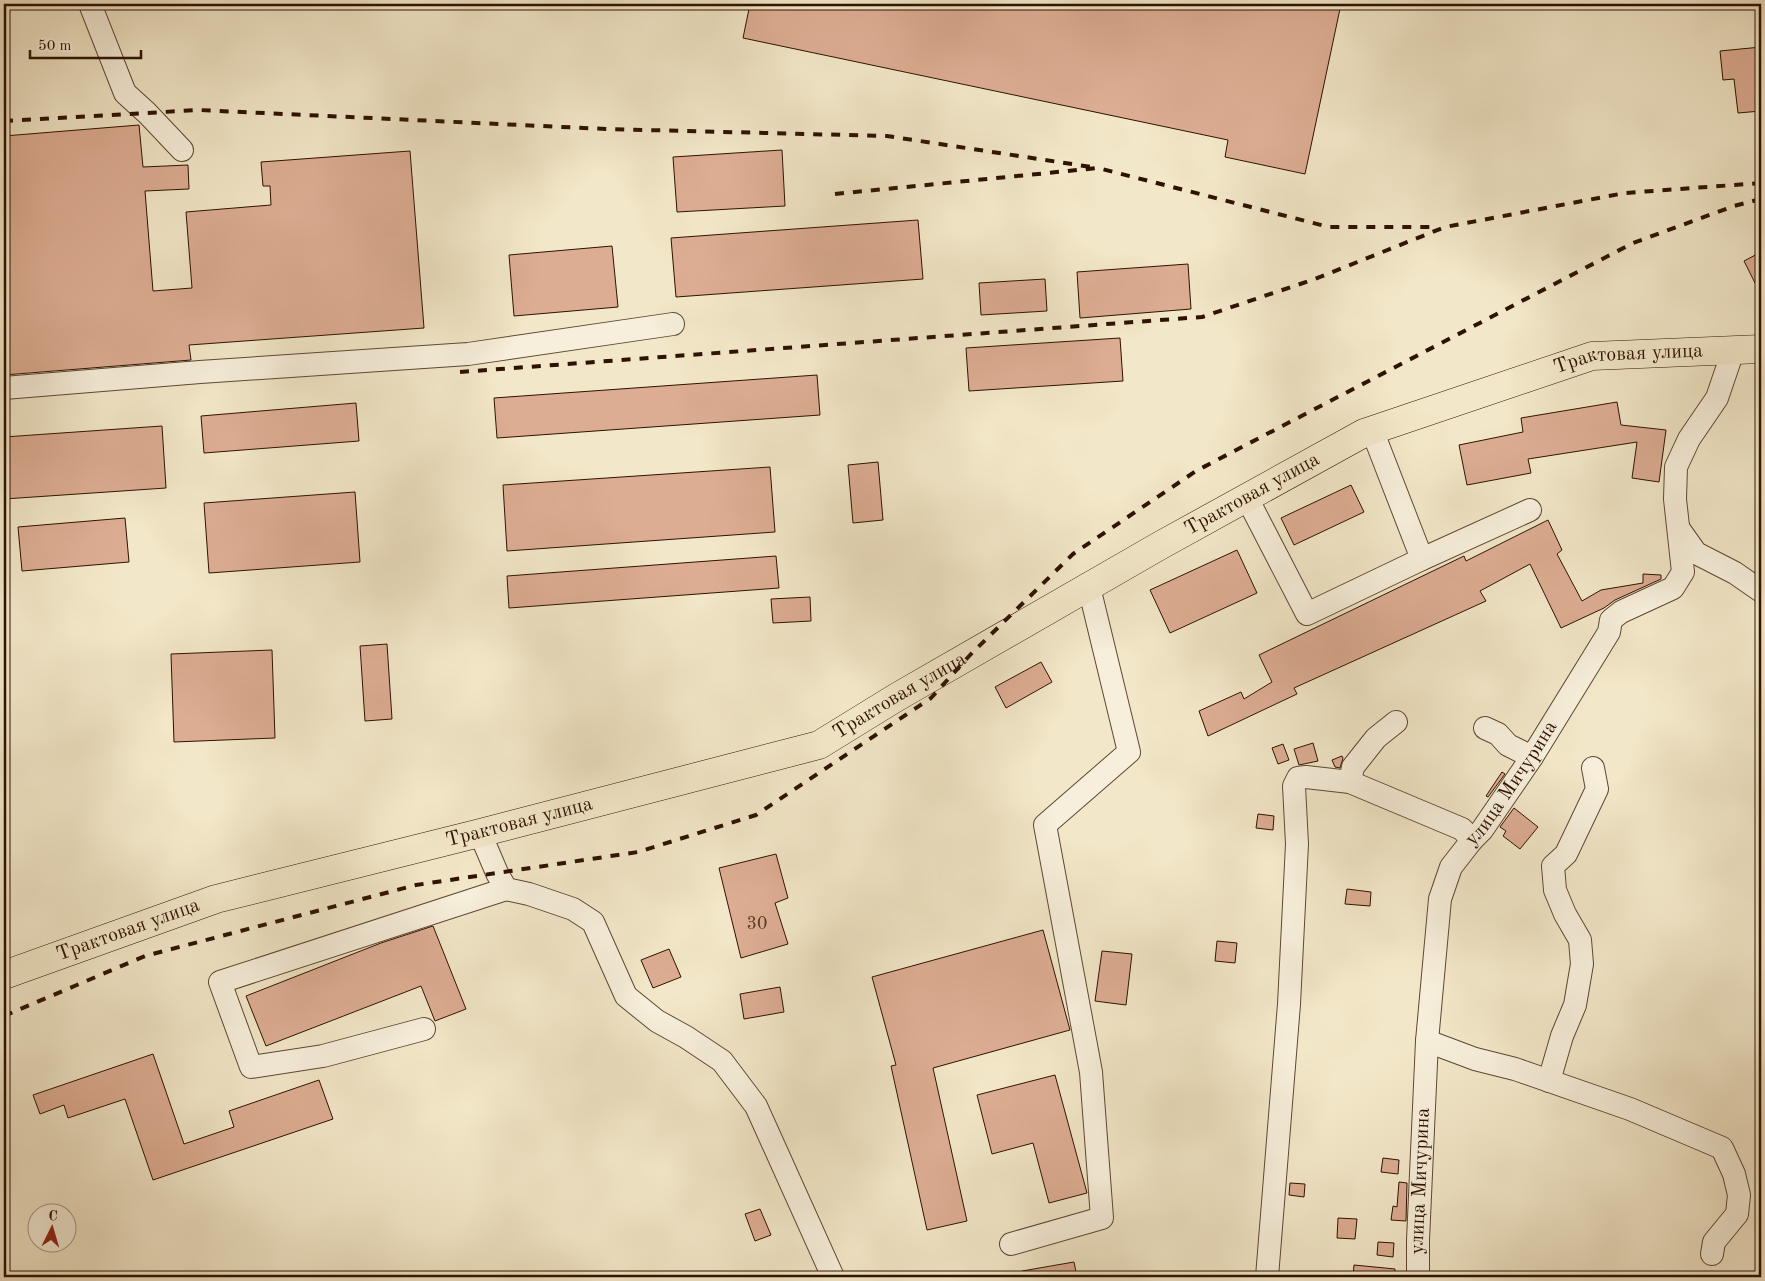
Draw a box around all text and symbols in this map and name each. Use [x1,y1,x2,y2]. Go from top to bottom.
scale bar [30,28,141,60]
text: 50 m [38,39,72,54]
street label: Трактовая улица [1551,341,1703,378]
street label: Трактовая улица [1181,449,1323,540]
street label: Трактовая улица [830,649,970,744]
street label: улица Мичурина [1462,718,1562,850]
street label: Трактовая улица [444,794,595,851]
street label: Трактовая улица [54,896,203,965]
house number: 30 [747,915,767,933]
street label: улица Мичурина [1408,1107,1434,1254]
north arrow [28,1204,78,1254]
text: С [48,1209,58,1223]

